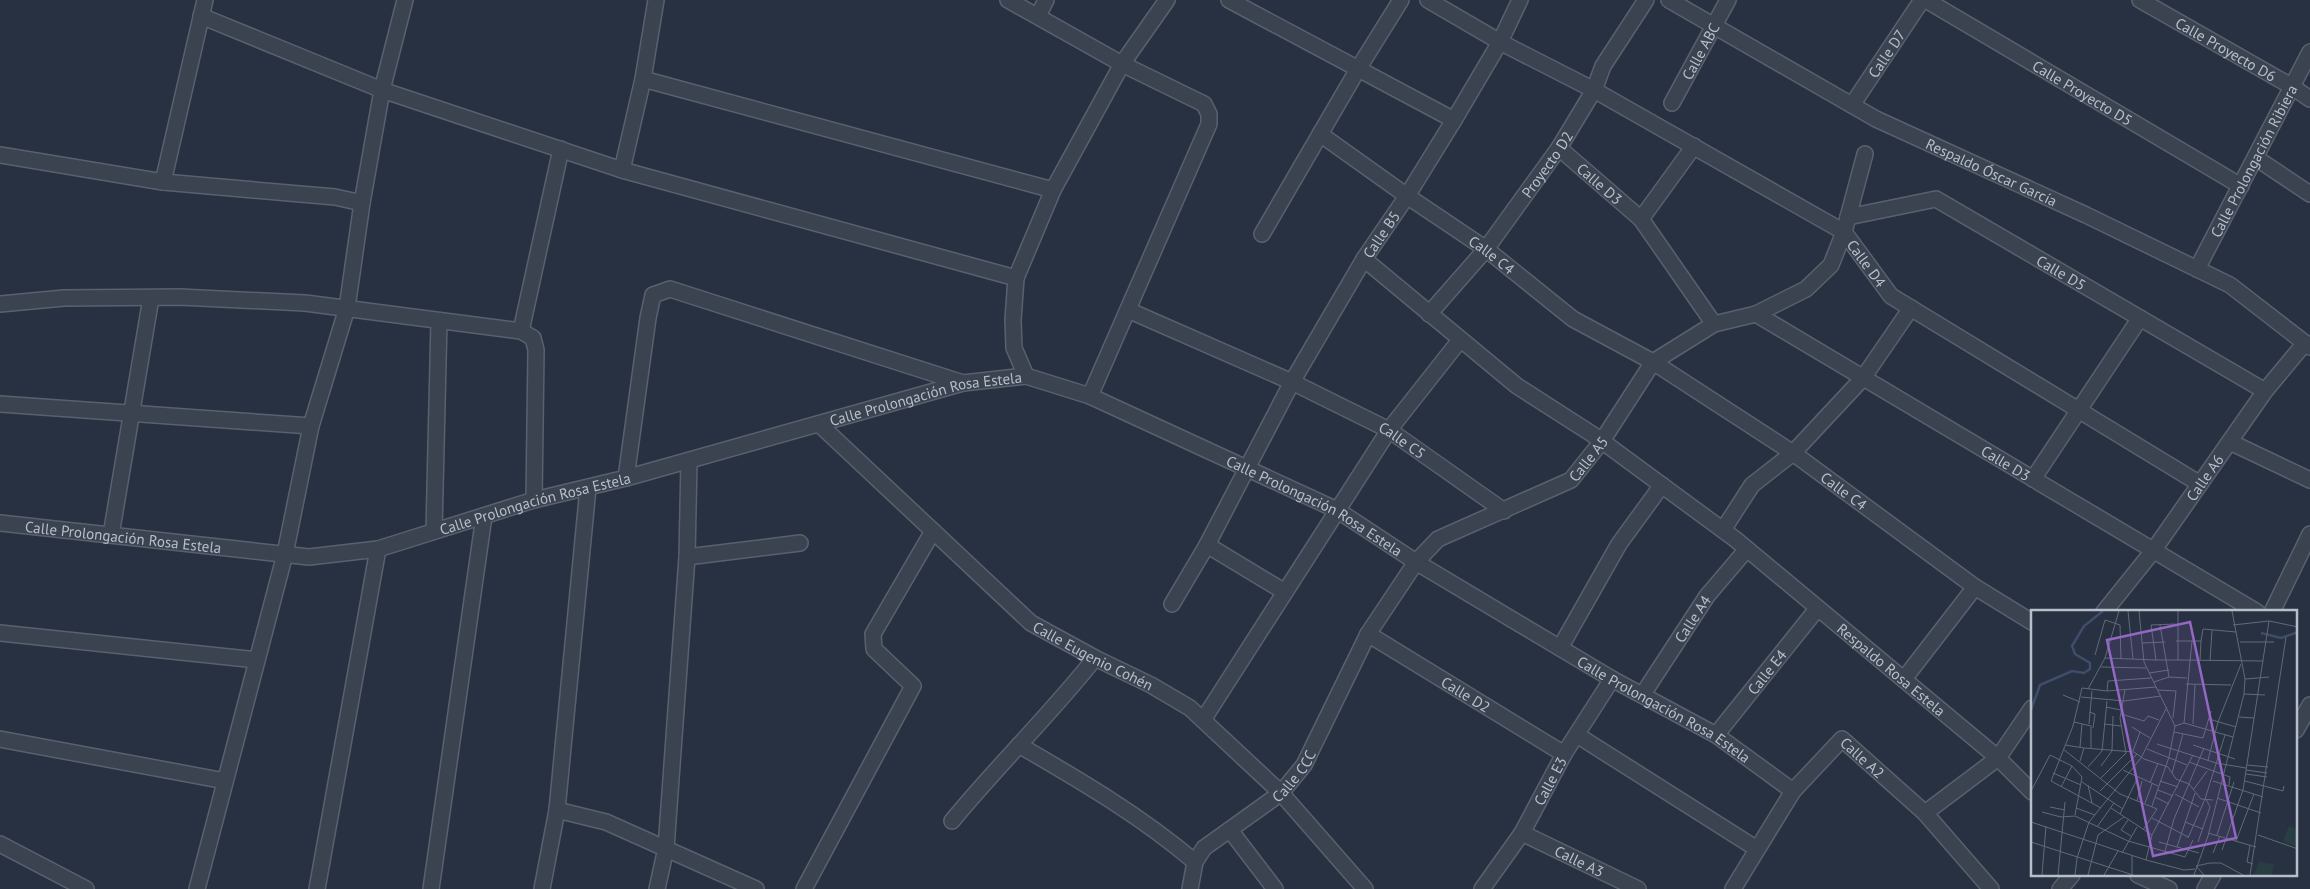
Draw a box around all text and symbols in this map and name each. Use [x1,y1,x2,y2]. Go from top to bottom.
street label: Calle Proyecto D6 [2172,13,2280,85]
street label: Calle ABC [1677,19,1723,83]
street label: Calle D7 [1863,26,1909,81]
street label: Calle Proyecto D5 [2029,56,2136,129]
street label: Calle Prolongación Ribiera [2206,81,2301,240]
street label: Proyecto D2 [1517,127,1577,201]
street label: Respaldo Óscar García [1923,134,2060,210]
street label: Calle D3 [1573,158,1627,208]
street label: Calle B5 [1358,207,1404,261]
street label: Calle C4 [1465,231,1519,278]
street label: Calle D4 [1843,236,1891,291]
street label: Calle D5 [2033,250,2090,294]
street label: Calle Prolongación Rosa Estela [827,367,1023,430]
street label: Calle C5 [1376,417,1430,463]
street label: Calle A5 [1564,432,1612,485]
street label: Calle D3 [1978,441,2034,485]
street label: Calle A6 [2182,450,2227,504]
street label: Calle Prolongación Rosa Estela [1223,451,1406,560]
street label: Calle C4 [1817,467,1871,514]
street label: Calle Prolongación Rosa Estela [437,468,633,539]
street label: Calle Prolongación Rosa Estela [24,516,222,557]
street label: Calle A4 [1670,591,1715,646]
inset map [2031,610,2298,876]
street label: Calle Eugenio Cohén [1030,617,1156,694]
street label: Respaldo Rosa Estela [1834,619,1950,720]
street label: Calle E4 [1743,645,1790,698]
street label: Calle Prolongación Rosa Estela [1574,651,1754,767]
street label: Calle D2 [1438,672,1494,716]
street label: Calle A2 [1837,733,1889,782]
street label: Calle CCC [1268,747,1319,806]
street label: Calle E3 [1529,753,1570,808]
street label: Calle A3 [1552,841,1607,881]

